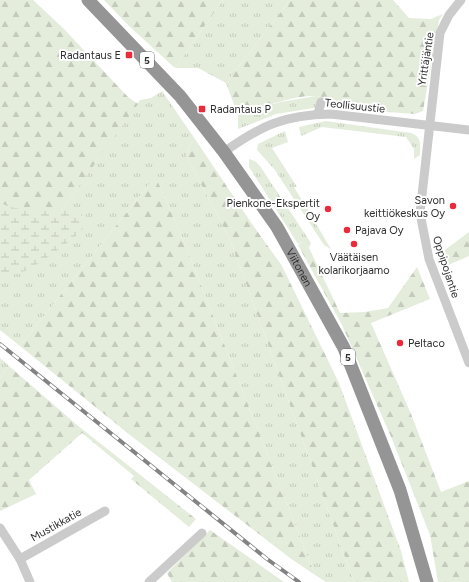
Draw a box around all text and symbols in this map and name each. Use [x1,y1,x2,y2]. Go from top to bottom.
street label: Yrittäjäntie [415,31,437,87]
place label: Radantaus E [60,49,121,62]
marker: Radantaus E [124,50,134,60]
road number: 5 [140,52,154,68]
street label: Teollisuustie [324,96,386,116]
place label: Radantaus P [210,103,271,116]
marker: Radantaus P [197,104,207,114]
place label: Savon keittiökeskus Oy [364,194,445,220]
place label: Pienkone-Ekspertit Oy [227,197,320,223]
marker: Savon keittiökeskus Oy [448,201,458,211]
marker: Pienkone-Ekspertit Oy [323,204,333,214]
place label: Pajava Oy [355,224,404,237]
marker: Pajava Oy [342,225,352,235]
street label: Oppipojantie [430,234,462,300]
marker: Väätäisen kolarikorjaamo [349,239,359,249]
street label: Viitonen [284,246,315,289]
place label: Väätäisen kolarikorjaamo [318,251,390,277]
place label: Peltaco [408,337,445,350]
marker: Peltaco [395,338,405,348]
road number: 5 [341,349,355,365]
street label: Mustikkatie [28,506,84,544]

